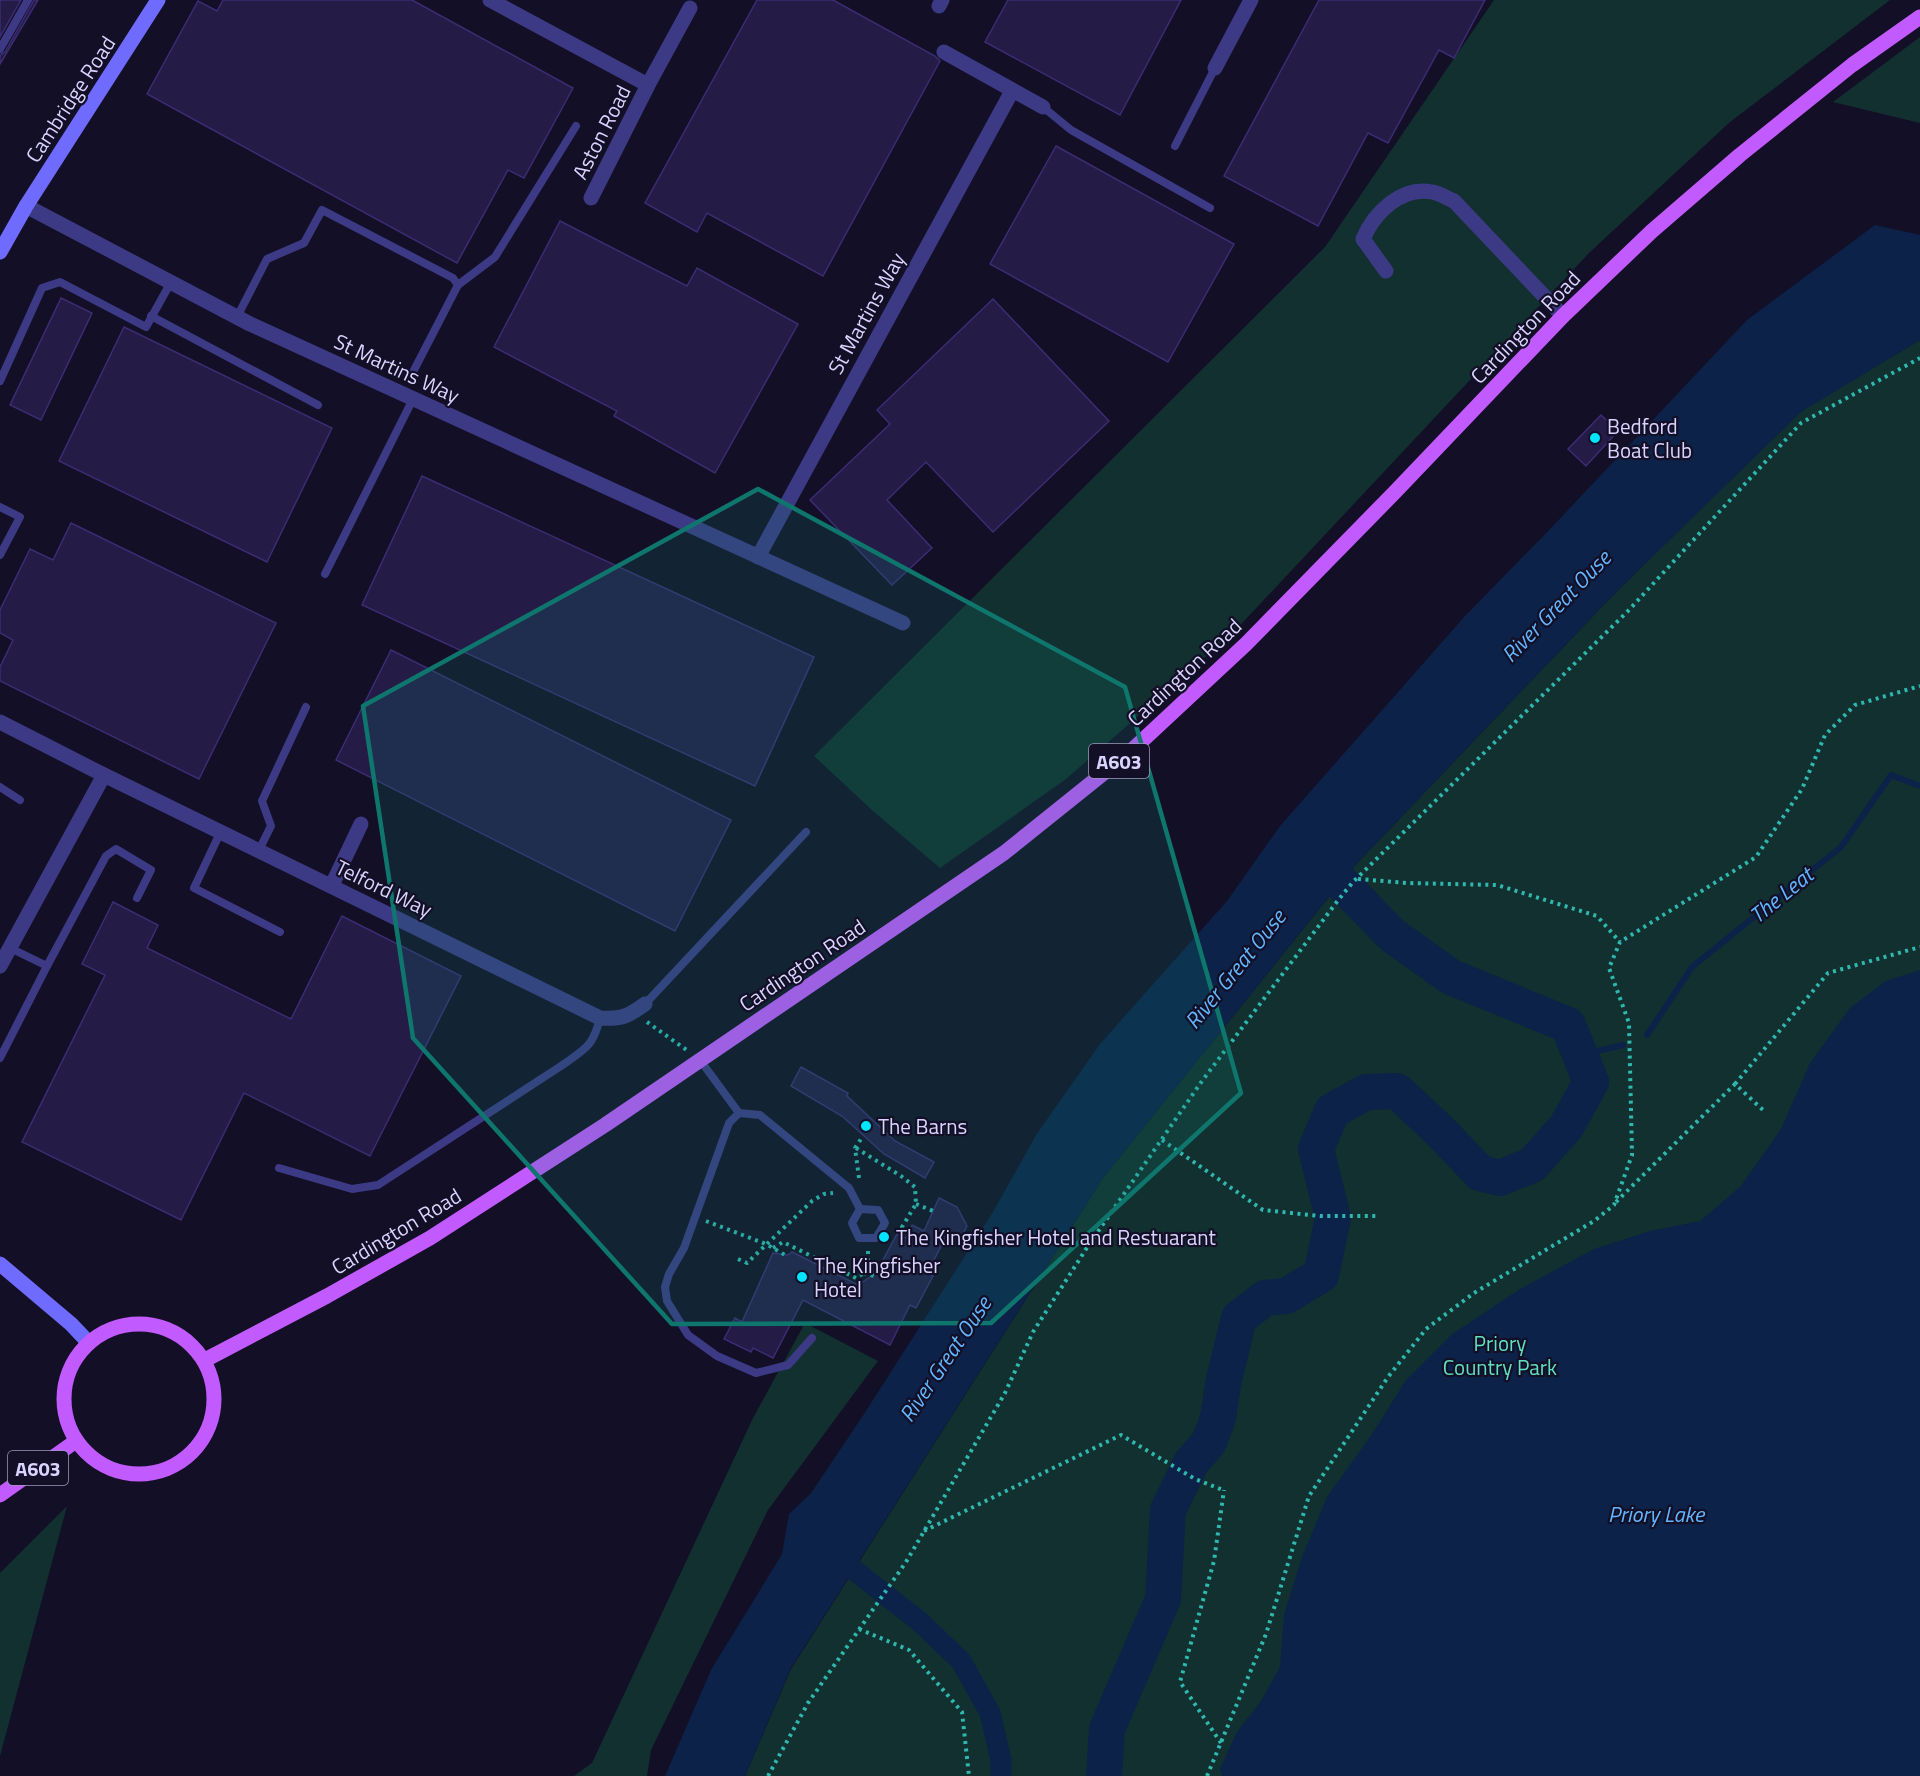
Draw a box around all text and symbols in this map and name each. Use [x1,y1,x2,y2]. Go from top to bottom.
street label: Cambridge Road [17,29,123,169]
street label: Aston Road [564,79,638,185]
street label: St Martins Way [819,246,913,380]
street label: Cardington Road [1463,263,1587,391]
street label: St Martins Way [329,325,465,411]
place label: Bedford Boat Club [1607,410,1692,466]
marker: Bedford Boat Club [1588,431,1602,445]
water label: River Great Ouse [1493,541,1620,670]
street label: Cardington Road [1119,610,1249,734]
road number: A603 [1089,744,1149,778]
street label: Telford Way [330,851,438,925]
water label: The Leat [1742,857,1823,931]
water label: River Great Ouse [1176,900,1295,1036]
street label: Cardington Road [732,911,872,1019]
place label: The Barns [878,1110,967,1142]
marker: The Barns [859,1119,873,1133]
street label: Cardington Road [325,1180,467,1282]
place label: The Kingfisher Hotel and Restuarant [896,1221,1216,1253]
marker: The Kingfisher Hotel and Restuarant [877,1230,891,1244]
place label: The Kingfisher Hotel [814,1249,941,1305]
marker: The Kingfisher Hotel [795,1270,809,1284]
water label: River Great Ouse [890,1288,1001,1429]
park label: Priory Country Park [1443,1327,1557,1383]
road number: A603 [8,1451,68,1485]
water label: Priory Lake [1608,1497,1706,1531]

